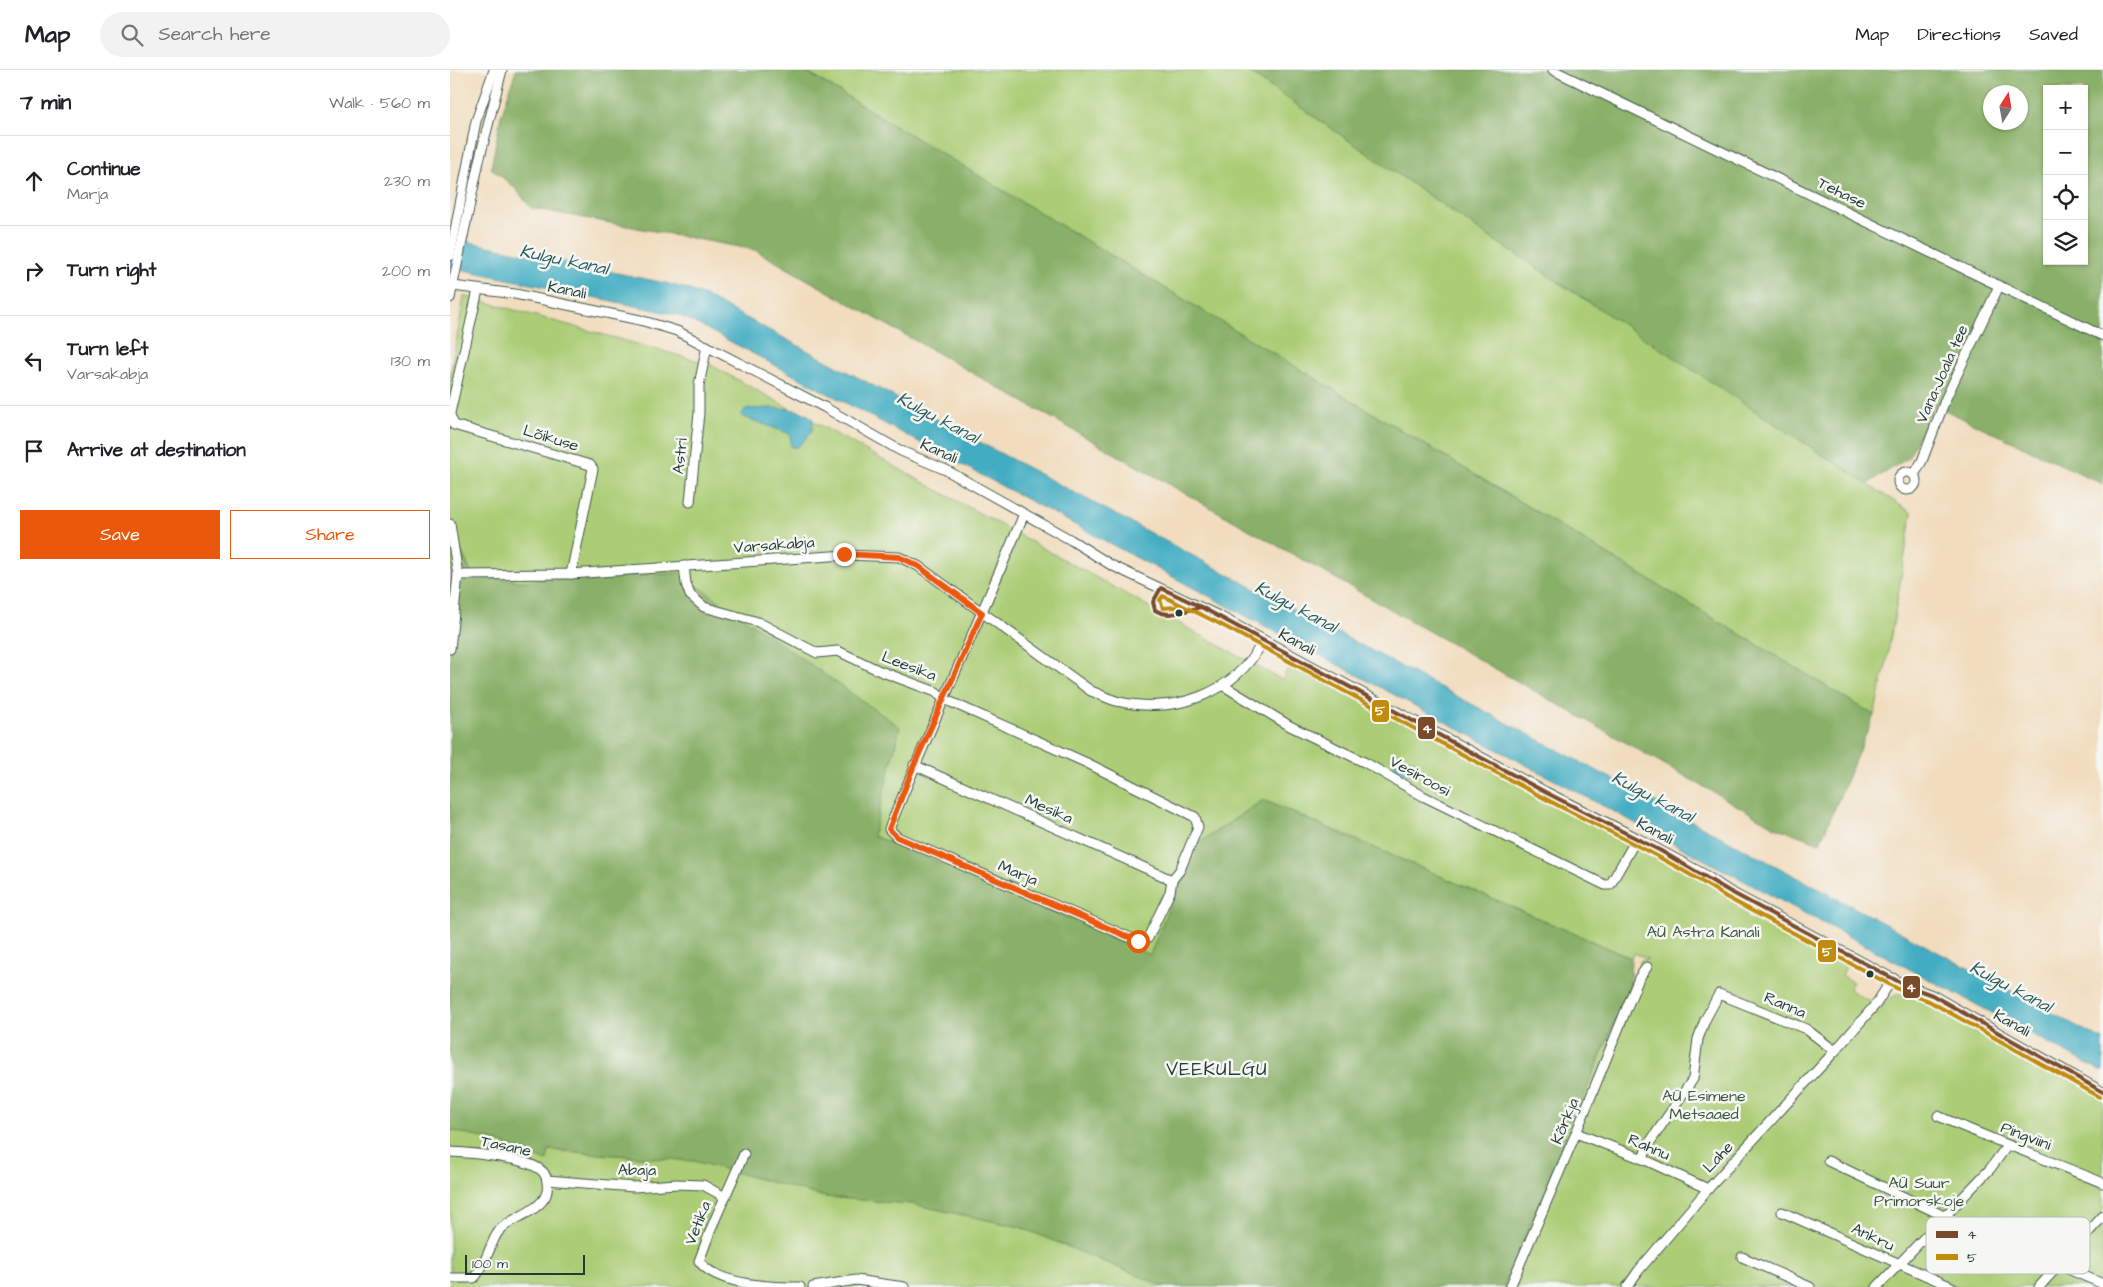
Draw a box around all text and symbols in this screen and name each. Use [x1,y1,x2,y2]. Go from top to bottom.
search box [100,12,450,57]
text: Map [25,18,70,52]
icon: search [118,21,146,49]
text: Search here [158,21,271,48]
text: Map [1855,22,1889,47]
text: Directions [1917,22,2001,47]
text: Saved [2029,22,2078,47]
north arrow [1983,85,2028,130]
map controls [2043,85,2088,265]
button: + [2043,85,2088,130]
text: 7 min [20,88,71,117]
text: Walk · 560 m [329,92,430,114]
button: − [2043,130,2088,175]
text: Continue [67,156,141,183]
icon: ahead [20,167,48,195]
text: 230 m [384,170,430,192]
street label: Tehase [1814,172,1870,214]
button: locate [2043,175,2088,220]
text: Marja [67,183,108,205]
button: layers [2043,220,2088,265]
water label: Kulgu kanal [517,238,613,283]
icon: right [20,257,48,285]
text: Turn right [67,257,156,284]
text: 200 m [382,260,430,282]
street label: Kanali [546,275,589,305]
street label: Vana-Joala tee [1910,321,1974,427]
text: Turn left [67,336,148,363]
icon: left [20,347,48,375]
text: 130 m [391,350,430,372]
text: Varsakabja [67,363,148,385]
water label: Kulgu kanal [892,386,985,452]
street label: Lõikuse [520,419,582,457]
street label: Kanali [917,433,962,469]
street label: Astri [667,436,693,475]
icon: arrive [20,437,48,465]
text: Arrive at destination [67,437,246,464]
button: Save [20,510,220,559]
button: Share [230,510,430,559]
street label: Varsakabja [733,531,815,559]
route end [833,543,856,566]
water label: Kulgu kanal [1250,575,1343,641]
unlabelled marker [1174,608,1184,618]
street label: Kanali [1275,623,1320,661]
street label: Leesika [879,646,939,686]
line badge: 5 [1371,699,1390,723]
text: 5 [1375,701,1386,721]
line badge: 4 [1417,716,1436,740]
text: 4 [1422,719,1432,739]
street label: Vesiroosi [1386,750,1455,802]
water label: Kulgu kanal [1607,765,1700,831]
street label: Mesika [1022,789,1076,829]
street label: Kanali [1633,812,1678,850]
street label: Marja [995,855,1041,891]
park label: AÜ Astra Kanali [1647,921,1760,943]
route start [1127,930,1150,953]
line badge: 5 [1817,939,1837,963]
text: 5 [1822,942,1833,962]
water label: Kulgu kanal [1965,955,2058,1021]
unlabelled marker [1865,969,1875,979]
line badge: 4 [1902,975,1921,999]
text: 4 [1906,978,1916,998]
street label: Ranna [1761,986,1809,1024]
street label: Kanali [1990,1004,2035,1042]
district label: VEEKULGU [1166,1056,1268,1083]
park label: AÜ Esimene Metsaaed [1662,1085,1746,1125]
street label: Kõrkja [1545,1094,1585,1148]
street label: Pingviini [1997,1116,2055,1157]
street label: Rahnu [1625,1128,1673,1166]
street label: Tasane [479,1130,534,1162]
street label: Lahe [1698,1136,1738,1178]
street label: Abaja [618,1159,656,1181]
park label: AÜ Suur Primorskoje [1874,1172,1964,1212]
street label: Vetika [679,1198,717,1248]
legend [1926,1217,2090,1274]
street label: Ankru [1848,1218,1898,1256]
text: 4 [1967,1225,1977,1245]
text: 5 [1967,1248,1977,1268]
scale bar [465,1252,585,1275]
text: 100 m [472,1254,508,1274]

